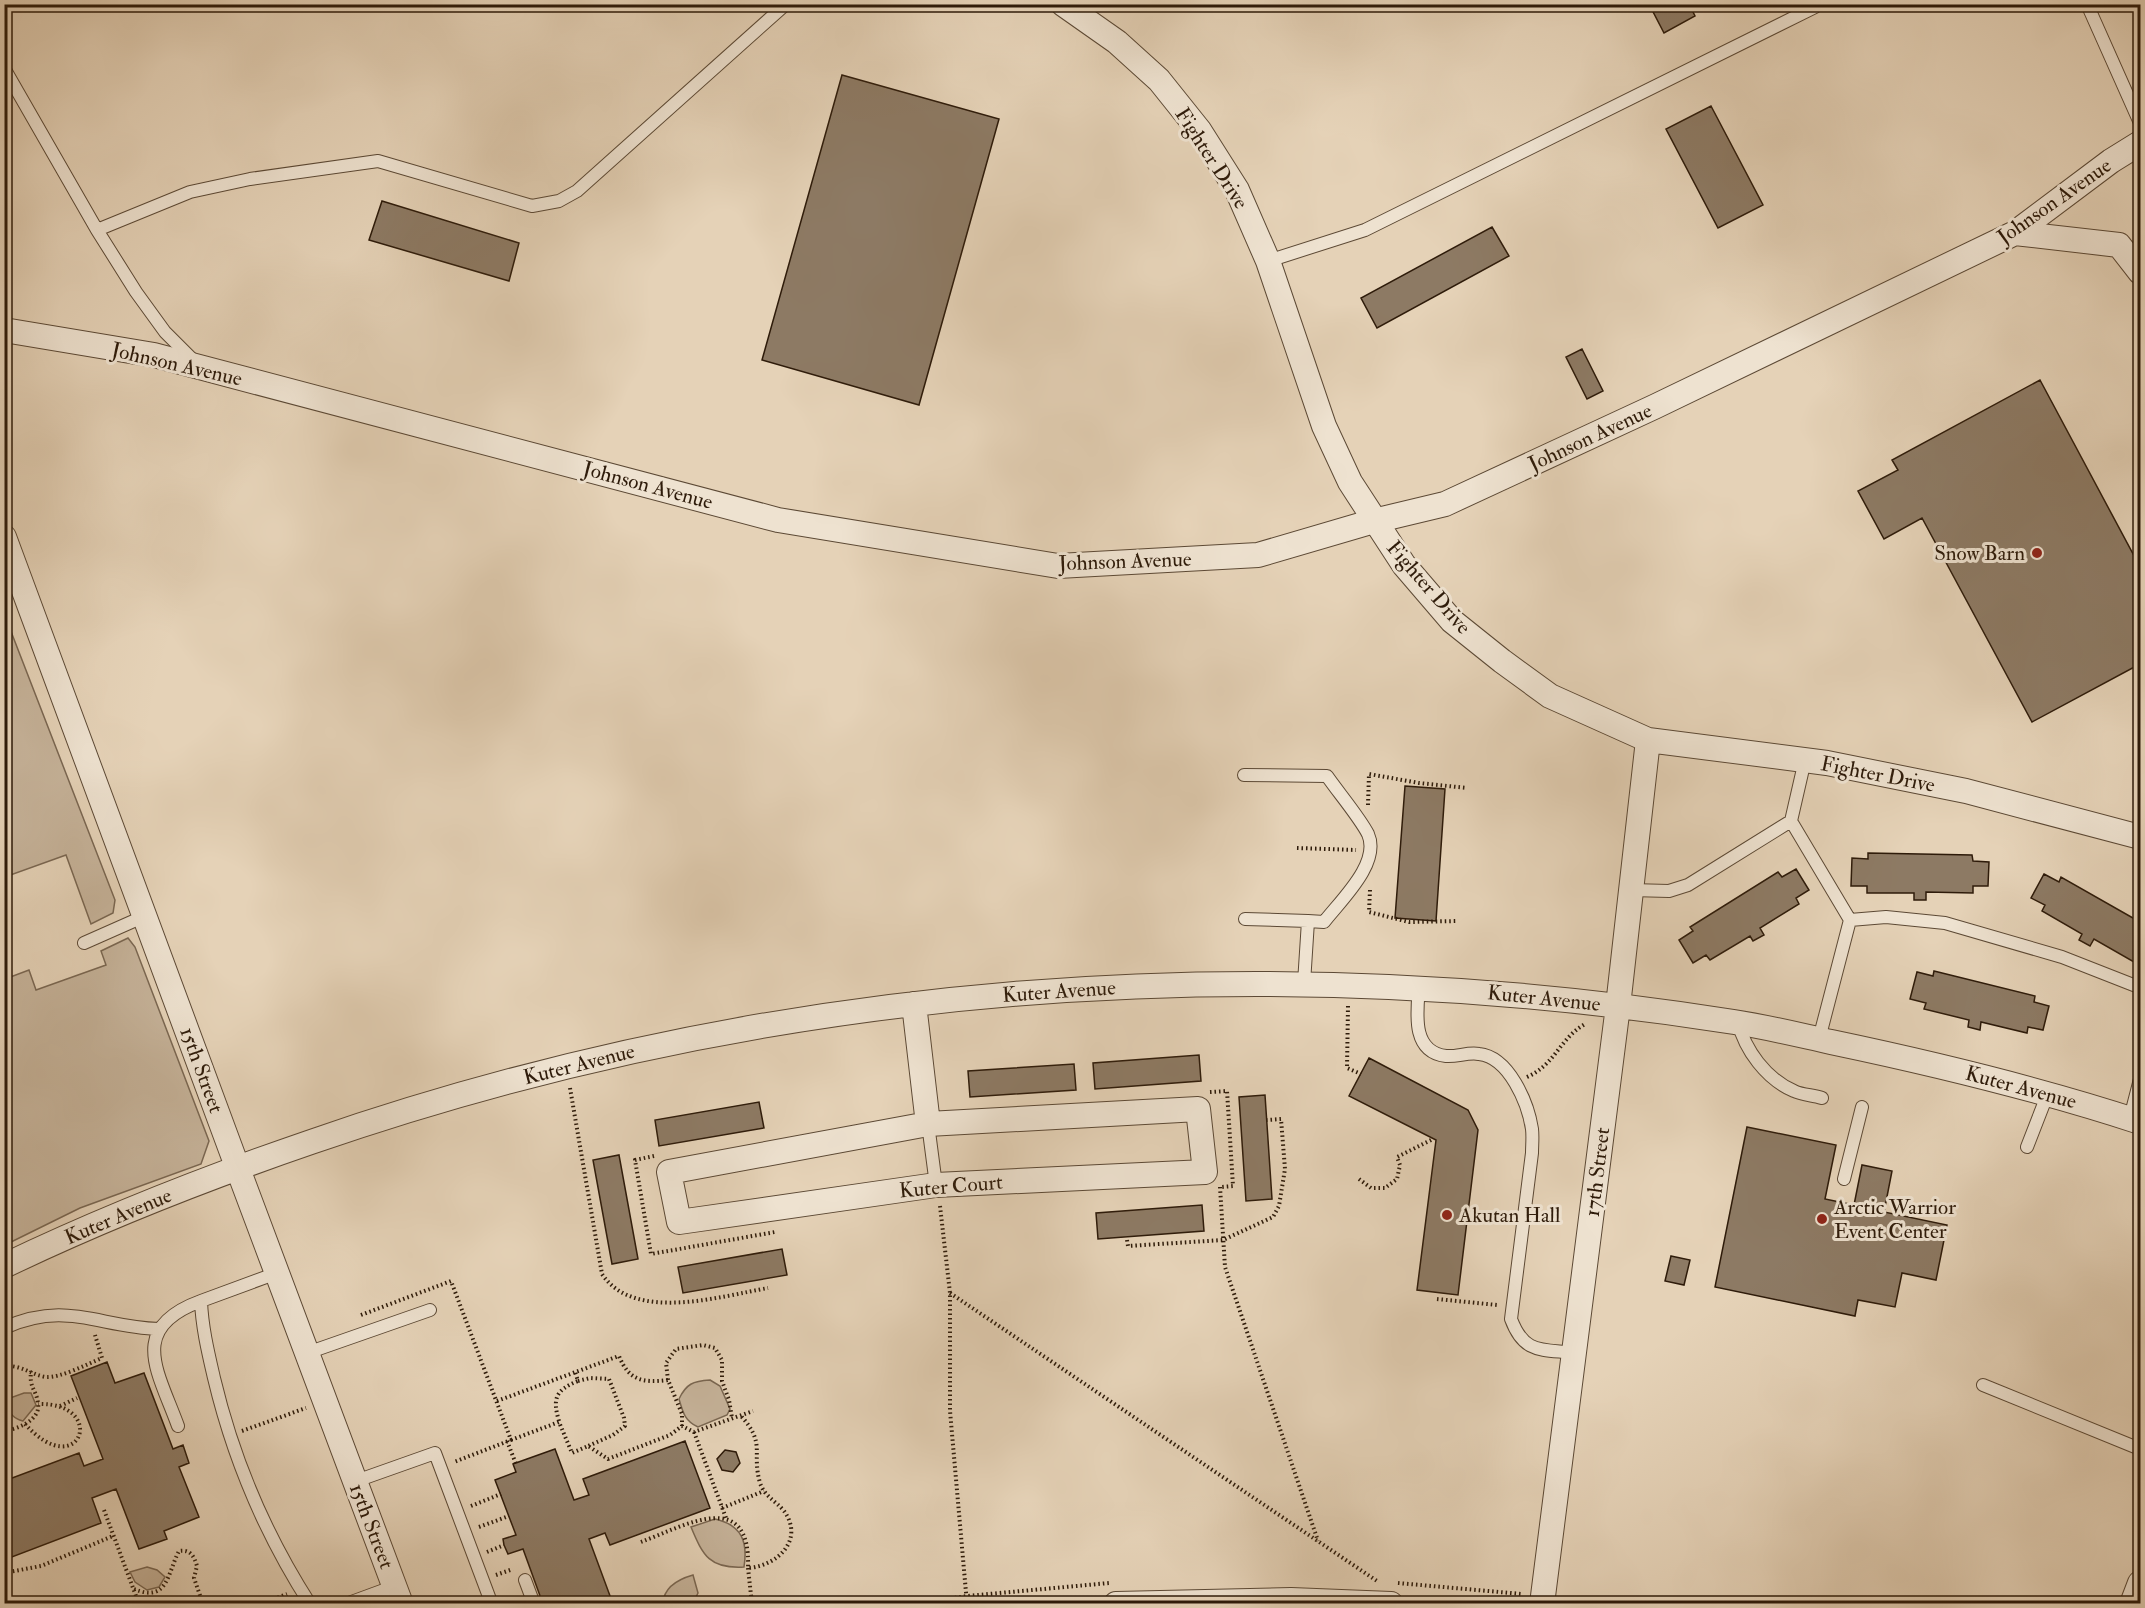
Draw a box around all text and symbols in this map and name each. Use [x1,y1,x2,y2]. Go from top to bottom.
street label: Fighter Drive [1169,102,1255,214]
street label: Johnson Avenue [1991,152,2117,251]
street label: Johnson Avenue [108,336,245,393]
street label: Johnson Avenue [1523,397,1657,478]
street label: Johnson Avenue [579,455,716,516]
street label: Fighter Drive [1380,535,1477,640]
place label: Snow Barn [1934,540,2025,567]
street label: Johnson Avenue [1057,546,1192,577]
marker: Snow Barn [2030,546,2044,560]
street label: Fighter Drive [1819,750,1937,799]
street label: Kuter Avenue [1001,974,1117,1009]
street label: Kuter Avenue [1486,979,1602,1018]
street label: 15th Street [174,1023,230,1117]
street label: Kuter Avenue [521,1038,638,1091]
street label: Kuter Avenue [1962,1060,2080,1115]
street label: 17th Street [1579,1126,1616,1218]
street label: Kuter Court [898,1169,1004,1204]
street label: Kuter Avenue [61,1182,176,1251]
place label: Arctic Warrior Event Center [1833,1194,1956,1245]
place label: Akutan Hall [1458,1202,1561,1229]
marker: Akutan Hall [1440,1208,1454,1222]
marker: Arctic Warrior Event Center [1815,1212,1829,1226]
street label: 15th Street [343,1480,400,1573]

